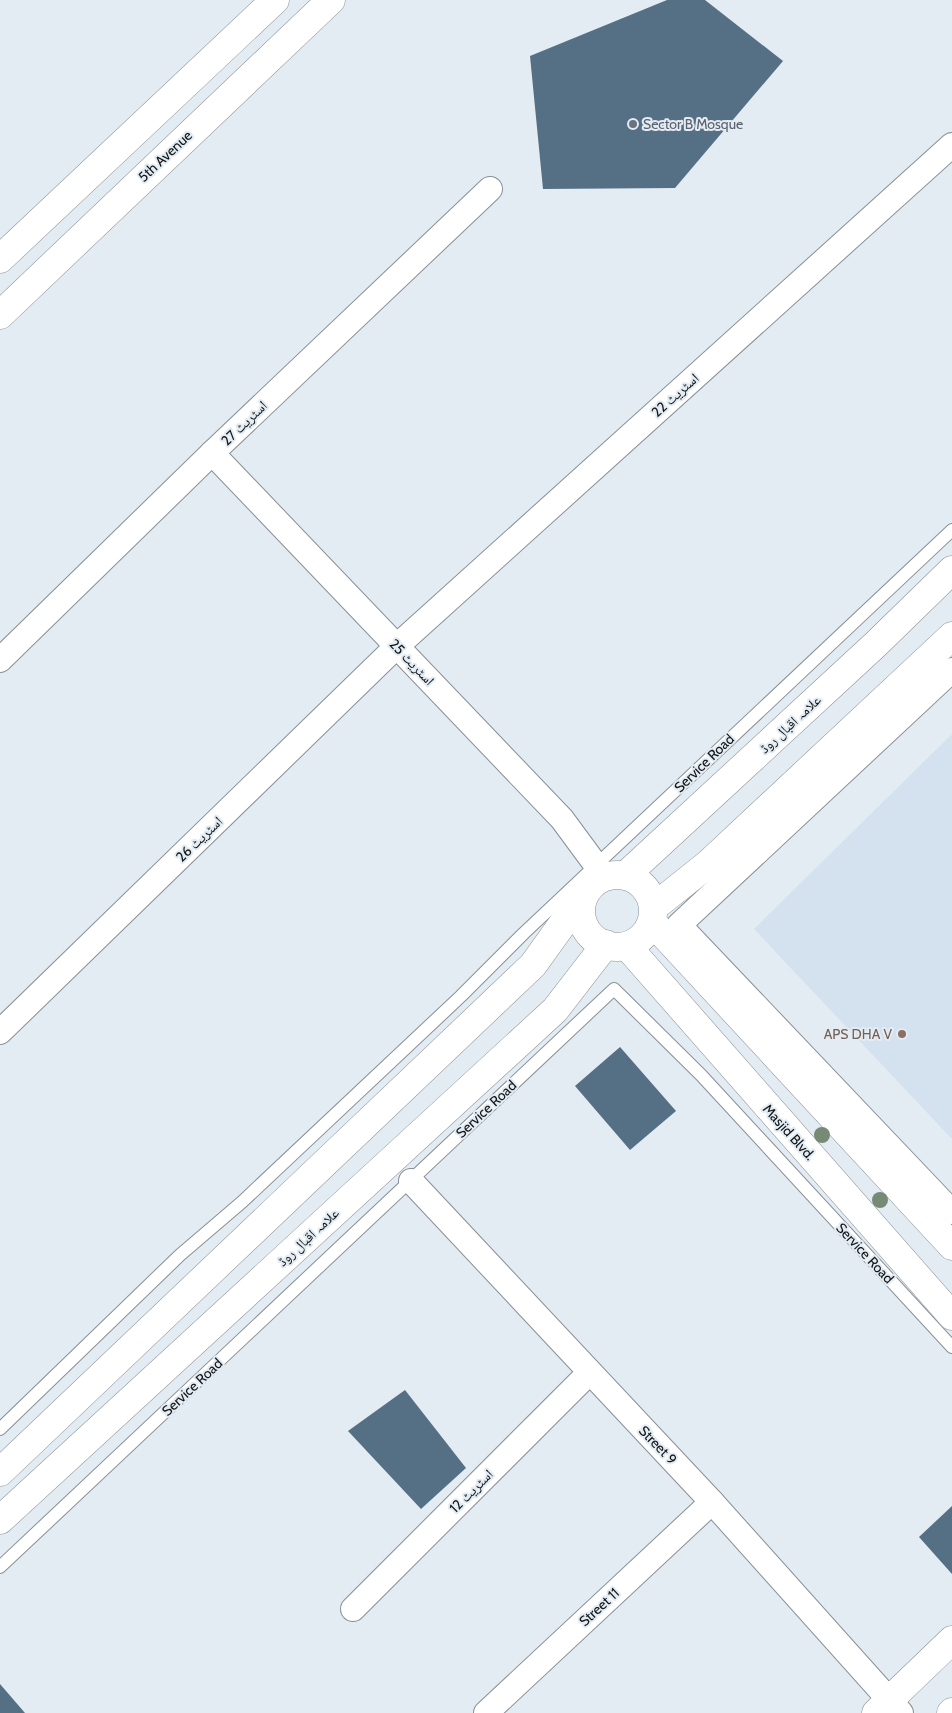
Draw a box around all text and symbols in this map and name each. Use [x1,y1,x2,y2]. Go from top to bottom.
place label: Sector B Mosque [643,115,743,133]
marker: Sector B Mosque [627,118,639,130]
street label: 5th Avenue [134,126,196,186]
street label: اسٹریٹ 22 [648,369,702,421]
street label: اسٹریٹ 27 [217,397,271,449]
street label: اسٹریٹ 25 [386,635,438,689]
street label: علامہ اقبال روڈ [755,691,825,757]
street label: Service Road [670,730,738,796]
street label: اسٹریٹ 26 [172,812,226,866]
place label: APS DHA V [824,1025,892,1043]
marker: APS DHA V [896,1028,908,1040]
street label: Service Road [452,1076,520,1142]
street label: Masjid Blvd. [759,1100,819,1164]
street label: علامہ اقبال روڈ [273,1204,343,1270]
street label: Service Road [832,1219,898,1287]
street label: Service Road [158,1354,226,1420]
street label: Street 9 [635,1422,681,1468]
street label: اسٹریٹ 12 [445,1465,497,1517]
street label: Street 11 [575,1584,623,1630]

